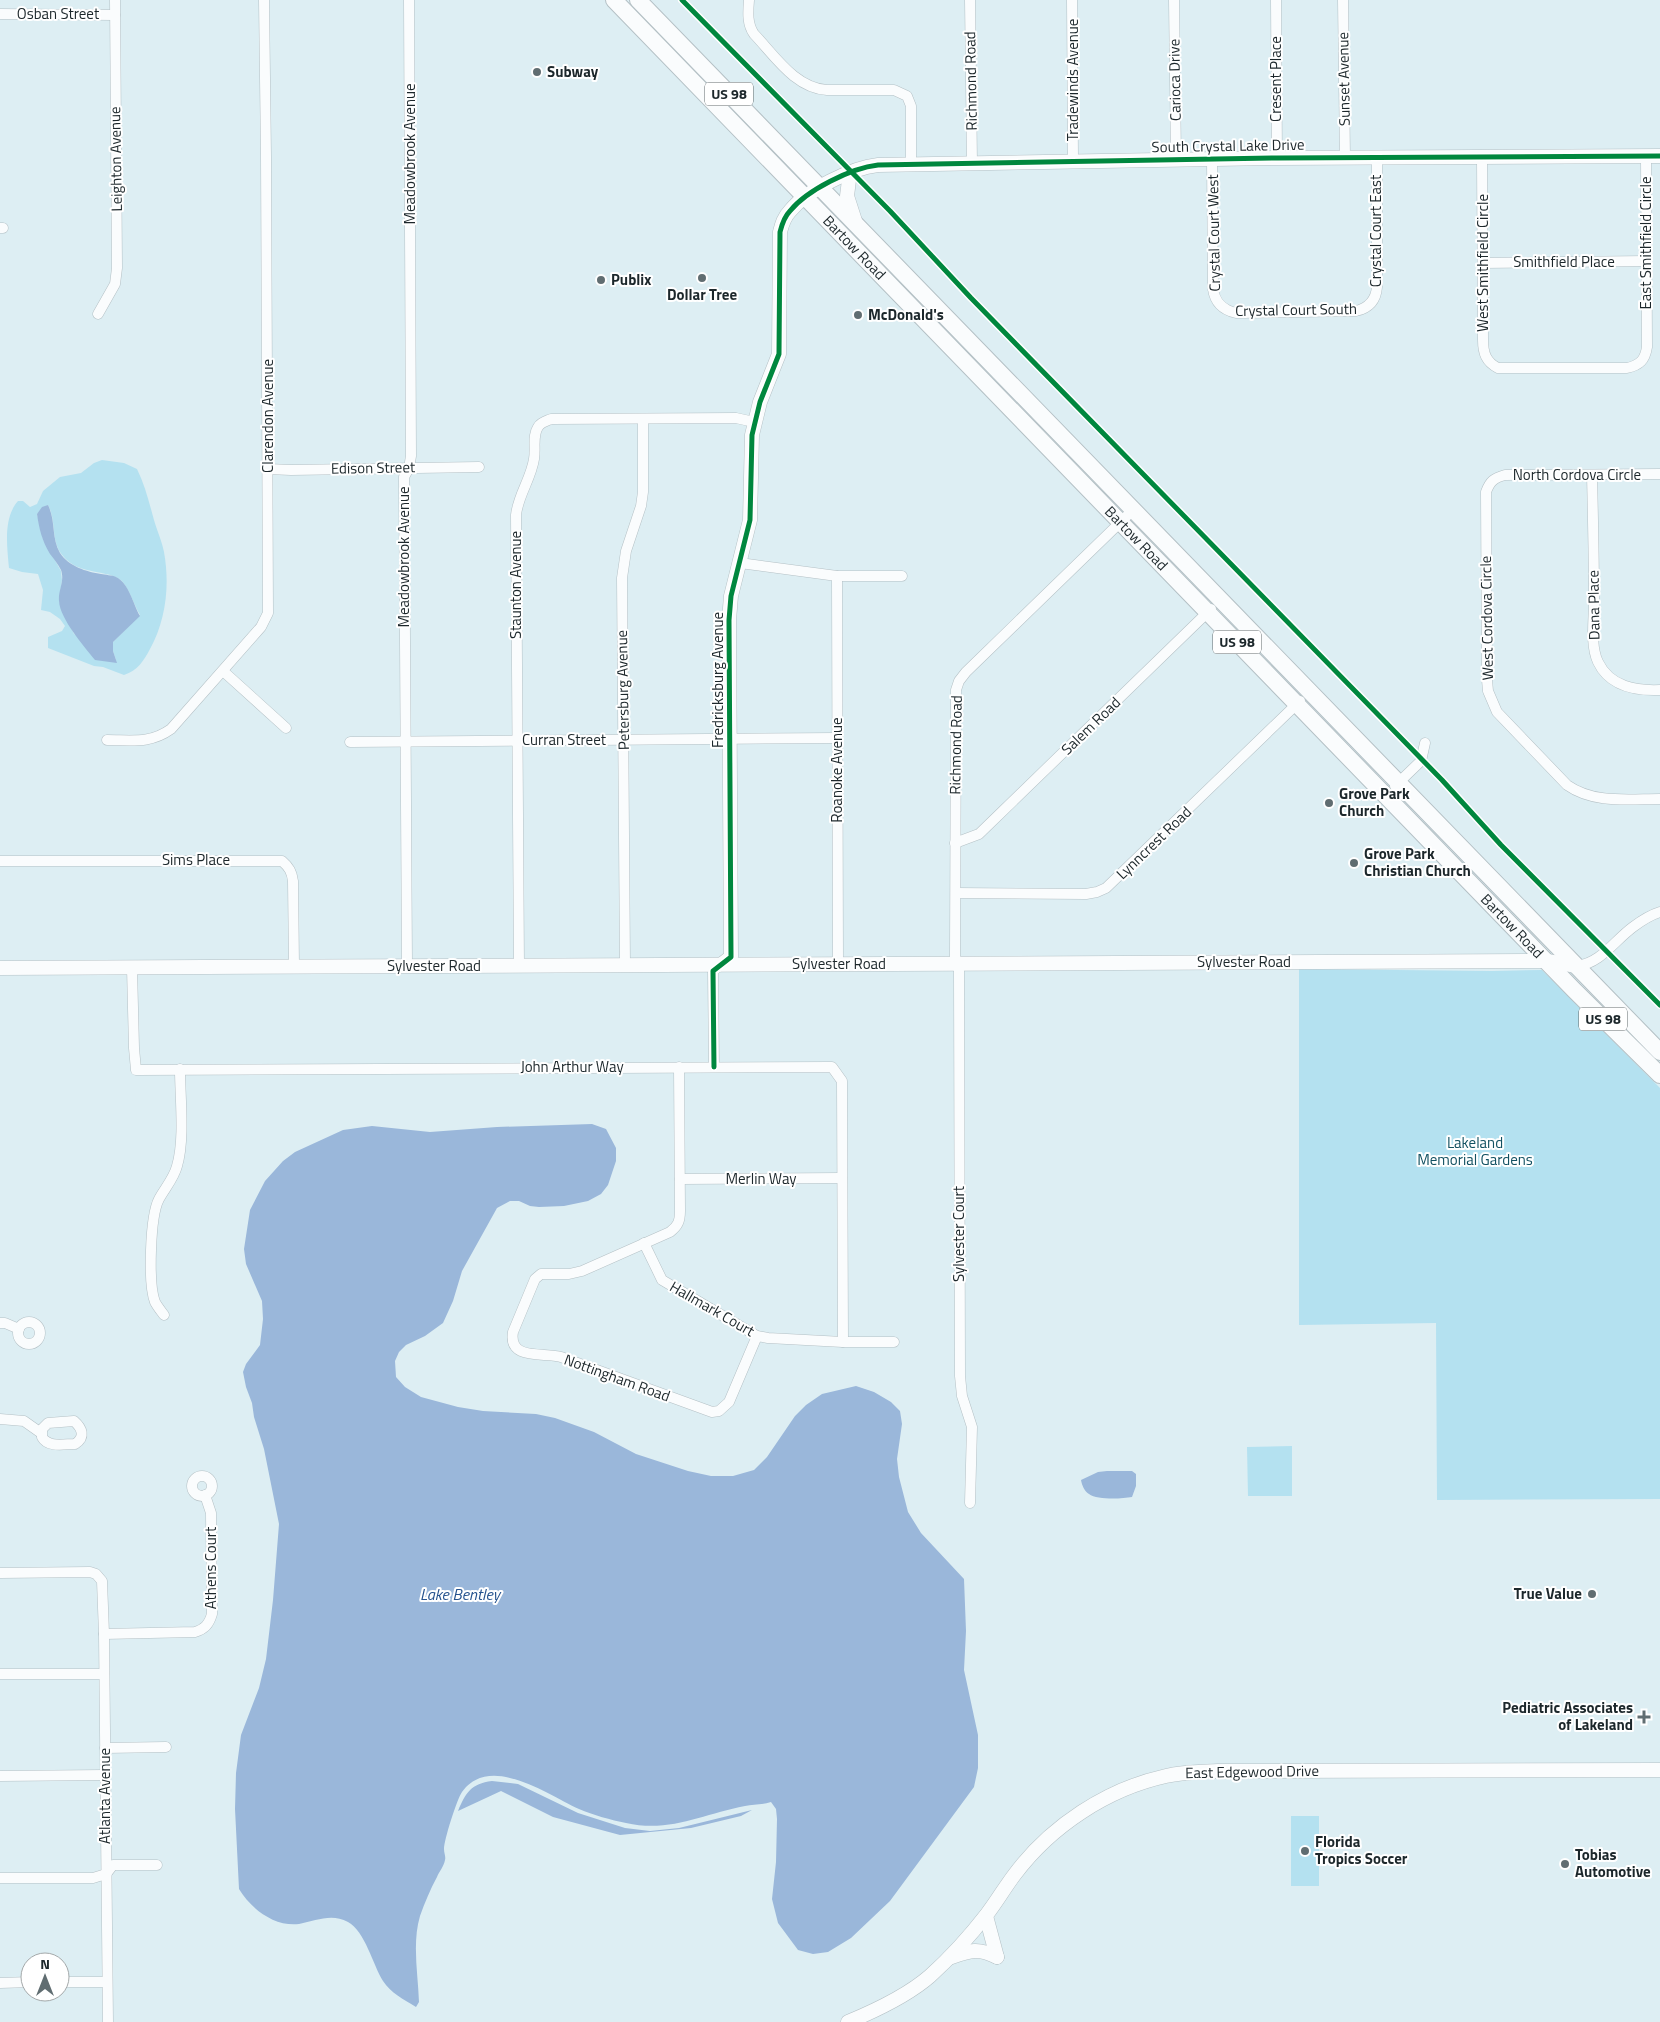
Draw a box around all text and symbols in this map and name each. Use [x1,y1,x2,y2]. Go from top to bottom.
street label: Osban Street [17,2,100,25]
street label: Tradewinds Avenue [1061,19,1084,141]
street label: Richmond Road [958,31,983,131]
street label: Sunset Avenue [1331,32,1356,126]
street label: Cresent Place [1264,36,1287,122]
street label: Carioca Drive [1162,39,1187,121]
place label: Subway [547,60,599,83]
marker: Subway [531,66,543,78]
road number: US 98 [705,82,753,106]
street label: Meadowbrook Avenue [398,83,421,225]
street label: Leighton Avenue [103,106,128,212]
street label: South Crystal Lake Drive [1151,133,1305,158]
street label: Crystal Court West [1201,173,1226,292]
street label: Crystal Court East [1364,174,1387,287]
street label: East Smithfield Circle [1634,176,1657,310]
street label: West Smithfield Circle [1471,194,1494,332]
street label: Bartow Road [818,210,891,285]
street label: Smithfield Place [1513,250,1615,273]
place label: Publix [611,268,651,291]
marker: Dollar Tree [696,272,708,284]
marker: Publix [595,274,607,286]
place label: Dollar Tree [667,283,737,306]
street label: Crystal Court South [1235,297,1357,322]
place label: McDonald's [868,303,944,326]
marker: McDonald's [852,309,864,321]
street label: Clarendon Avenue [256,359,279,473]
street label: Edison Street [331,455,416,480]
street label: North Cordova Circle [1513,463,1641,486]
street label: Meadowbrook Avenue [392,486,415,628]
street label: Bartow Road [1100,501,1173,576]
street label: Staunton Avenue [504,531,527,639]
street label: West Cordova Circle [1474,555,1499,681]
street label: Dana Place [1581,570,1606,640]
street label: Fredricksburg Avenue [706,612,729,748]
street label: Petersburg Avenue [610,630,635,750]
road number: US 98 [1213,630,1261,654]
street label: Salem Road [1056,691,1126,760]
street label: Richmond Road [943,695,968,795]
street label: Roanoke Avenue [825,717,848,823]
street label: Curran Street [522,728,607,751]
place label: Grove Park Church [1339,782,1410,822]
marker: Grove Park Church [1323,797,1335,809]
street label: Lynncrest Road [1111,801,1197,885]
place label: Grove Park Christian Church [1364,842,1471,882]
street label: Sims Place [162,848,230,871]
marker: Grove Park Christian Church [1348,857,1360,869]
street label: Bartow Road [1475,888,1549,963]
street label: Sylvester Road [1197,950,1291,973]
street label: Sylvester Road [792,952,886,975]
street label: Sylvester Road [387,954,481,977]
road number: US 98 [1579,1008,1627,1030]
street label: John Arthur Way [520,1055,624,1078]
park label: Lakeland Memorial Gardens [1417,1131,1533,1171]
street label: Merlin Way [725,1167,797,1190]
street label: Sylvester Court [947,1185,970,1282]
street label: Hallmark Court [666,1275,760,1343]
street label: Nottingham Road [561,1348,673,1407]
street label: Athens Court [199,1526,222,1609]
water label: Lake Bentley [420,1582,502,1606]
place label: True Value [1514,1582,1582,1605]
marker: True Value [1586,1588,1598,1600]
place label: Pediatric Associates of Lakeland [1502,1696,1633,1736]
marker: Pediatric Associates of Lakeland [1637,1710,1651,1724]
street label: Atlanta Avenue [93,1748,116,1844]
street label: East Edgewood Drive [1185,1759,1319,1784]
place label: Florida Tropics Soccer [1315,1830,1408,1870]
place label: Tobias Automotive [1575,1843,1651,1883]
marker: Florida Tropics Soccer [1299,1845,1311,1857]
marker: Tobias Automotive [1559,1858,1571,1870]
north arrow [20,1952,70,2002]
text: N [40,1953,50,1974]

